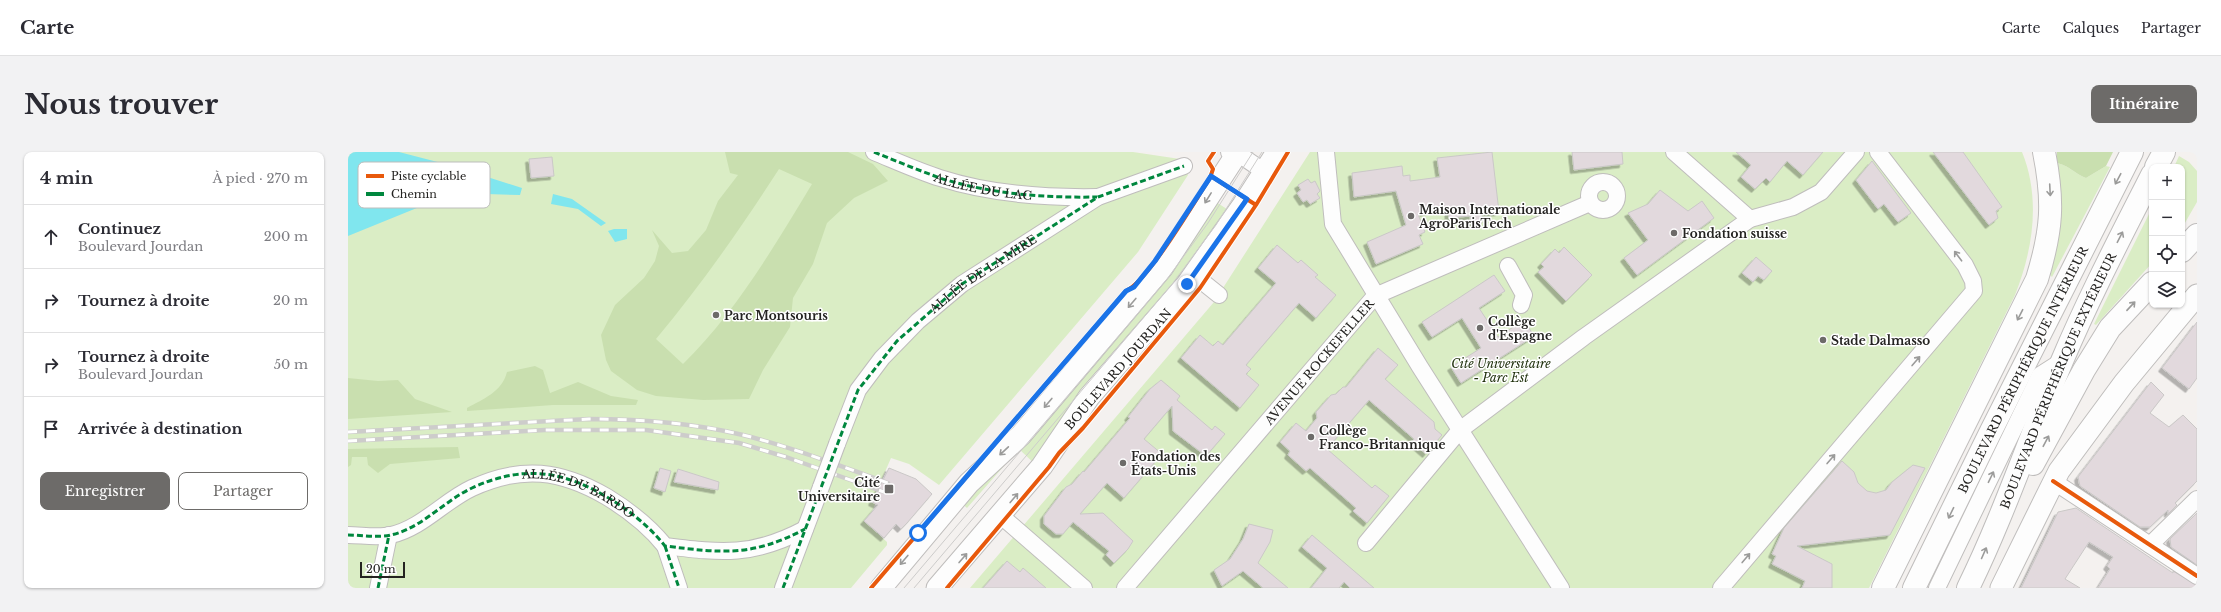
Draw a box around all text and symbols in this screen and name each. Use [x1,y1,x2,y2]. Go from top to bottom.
text: Carte [20,16,74,39]
text: Carte [2002,19,2041,37]
text: Calques [2063,19,2119,37]
text: Partager [2141,19,2201,37]
button: Itinéraire [2091,85,2197,123]
text: Nous trouver [24,87,218,122]
legend [358,162,490,208]
map controls [2149,164,2185,308]
button: + [2149,164,2185,200]
text: 4 min [40,168,93,189]
text: Piste cyclable [391,169,466,183]
street label: ALLÉE DU LAC [931,169,1033,203]
text: À pied · 270 m [213,170,308,187]
one-way arrow [2114,173,2121,185]
one-way arrow [2047,183,2054,196]
text: Chemin [391,187,437,201]
one-way arrow [1204,192,1212,204]
button: − [2149,200,2185,236]
place label: Maison Internationale AgroParisTech [1418,202,1560,231]
marker: Maison Internationale AgroParisTech [1406,211,1416,221]
text: Continuez [78,219,161,238]
icon: ahead [40,226,62,248]
place label: Fondation suisse [1682,226,1787,241]
text: 200 m [264,228,308,245]
marker: Fondation suisse [1669,228,1679,238]
street label: ALLÉE DE LA MIRE [925,231,1039,317]
one-way arrow [2117,231,2124,243]
button: locate [2149,236,2185,272]
text: Boulevard Jourdan [78,238,203,255]
street label: BOULEVARD PÉRIPHÉRIQUE INTÉRIEUR [1954,243,2091,495]
street label: BOULEVARD PÉRIPHÉRIQUE EXTÉRIEUR [1996,250,2119,511]
one-way arrow [1954,251,1963,262]
button: layers [2149,272,2185,308]
route end [1178,275,1196,293]
icon: right [40,290,62,312]
text: Tournez à droite [78,291,210,310]
text: 20 m [273,292,308,309]
street label: AVENUE ROCKEFELLER [1260,295,1377,428]
one-way arrow [1128,298,1137,309]
one-way arrow [2126,301,2136,311]
street label: BOULEVARD JOURDAN [1061,305,1175,433]
place label: Parc Montsouris [724,308,828,323]
one-way arrow [2016,309,2023,321]
marker: Parc Montsouris [711,310,721,320]
place label: Collège d'Espagne [1488,314,1552,343]
marker: Collège d'Espagne [1475,323,1485,333]
place label: Stade Dalmasso [1831,333,1930,348]
marker: Stade Dalmasso [1818,335,1828,345]
text: Tournez à droite [78,347,210,366]
icon: right [40,354,62,376]
one-way arrow [1911,355,1920,366]
text: 50 m [274,356,308,373]
park label: Cité Universitaire - Parc Est [1451,356,1551,385]
text: Boulevard Jourdan [78,366,203,383]
one-way arrow [1044,397,1053,408]
icon: arrive [40,418,62,440]
text: Arrivée à destination [78,419,242,438]
place label: Collège Franco-Britannique [1319,423,1446,452]
marker: Collège Franco-Britannique [1306,432,1316,442]
one-way arrow [2042,435,2050,447]
one-way arrow [999,447,1009,456]
place label: Fondation des États-Unis [1131,449,1221,478]
one-way arrow [1826,455,1835,465]
marker: Fondation des États-Unis [1118,458,1128,468]
street label: ALLÉE DU BARDO [520,466,638,521]
button: Enregistrer [40,472,170,510]
button: Partager [178,472,308,510]
one-way arrow [1988,472,1995,484]
place label: Cité Universitaire [798,475,880,504]
marker: Cité Universitaire [883,483,895,495]
one-way arrow [1010,493,1019,504]
one-way arrow [1947,507,1954,519]
route start [909,524,927,542]
one-way arrow [1981,547,1988,559]
one-way arrow [958,553,967,564]
one-way arrow [1742,553,1751,563]
one-way arrow [900,555,909,566]
scale bar [360,560,405,579]
text: 20 m [366,562,396,576]

